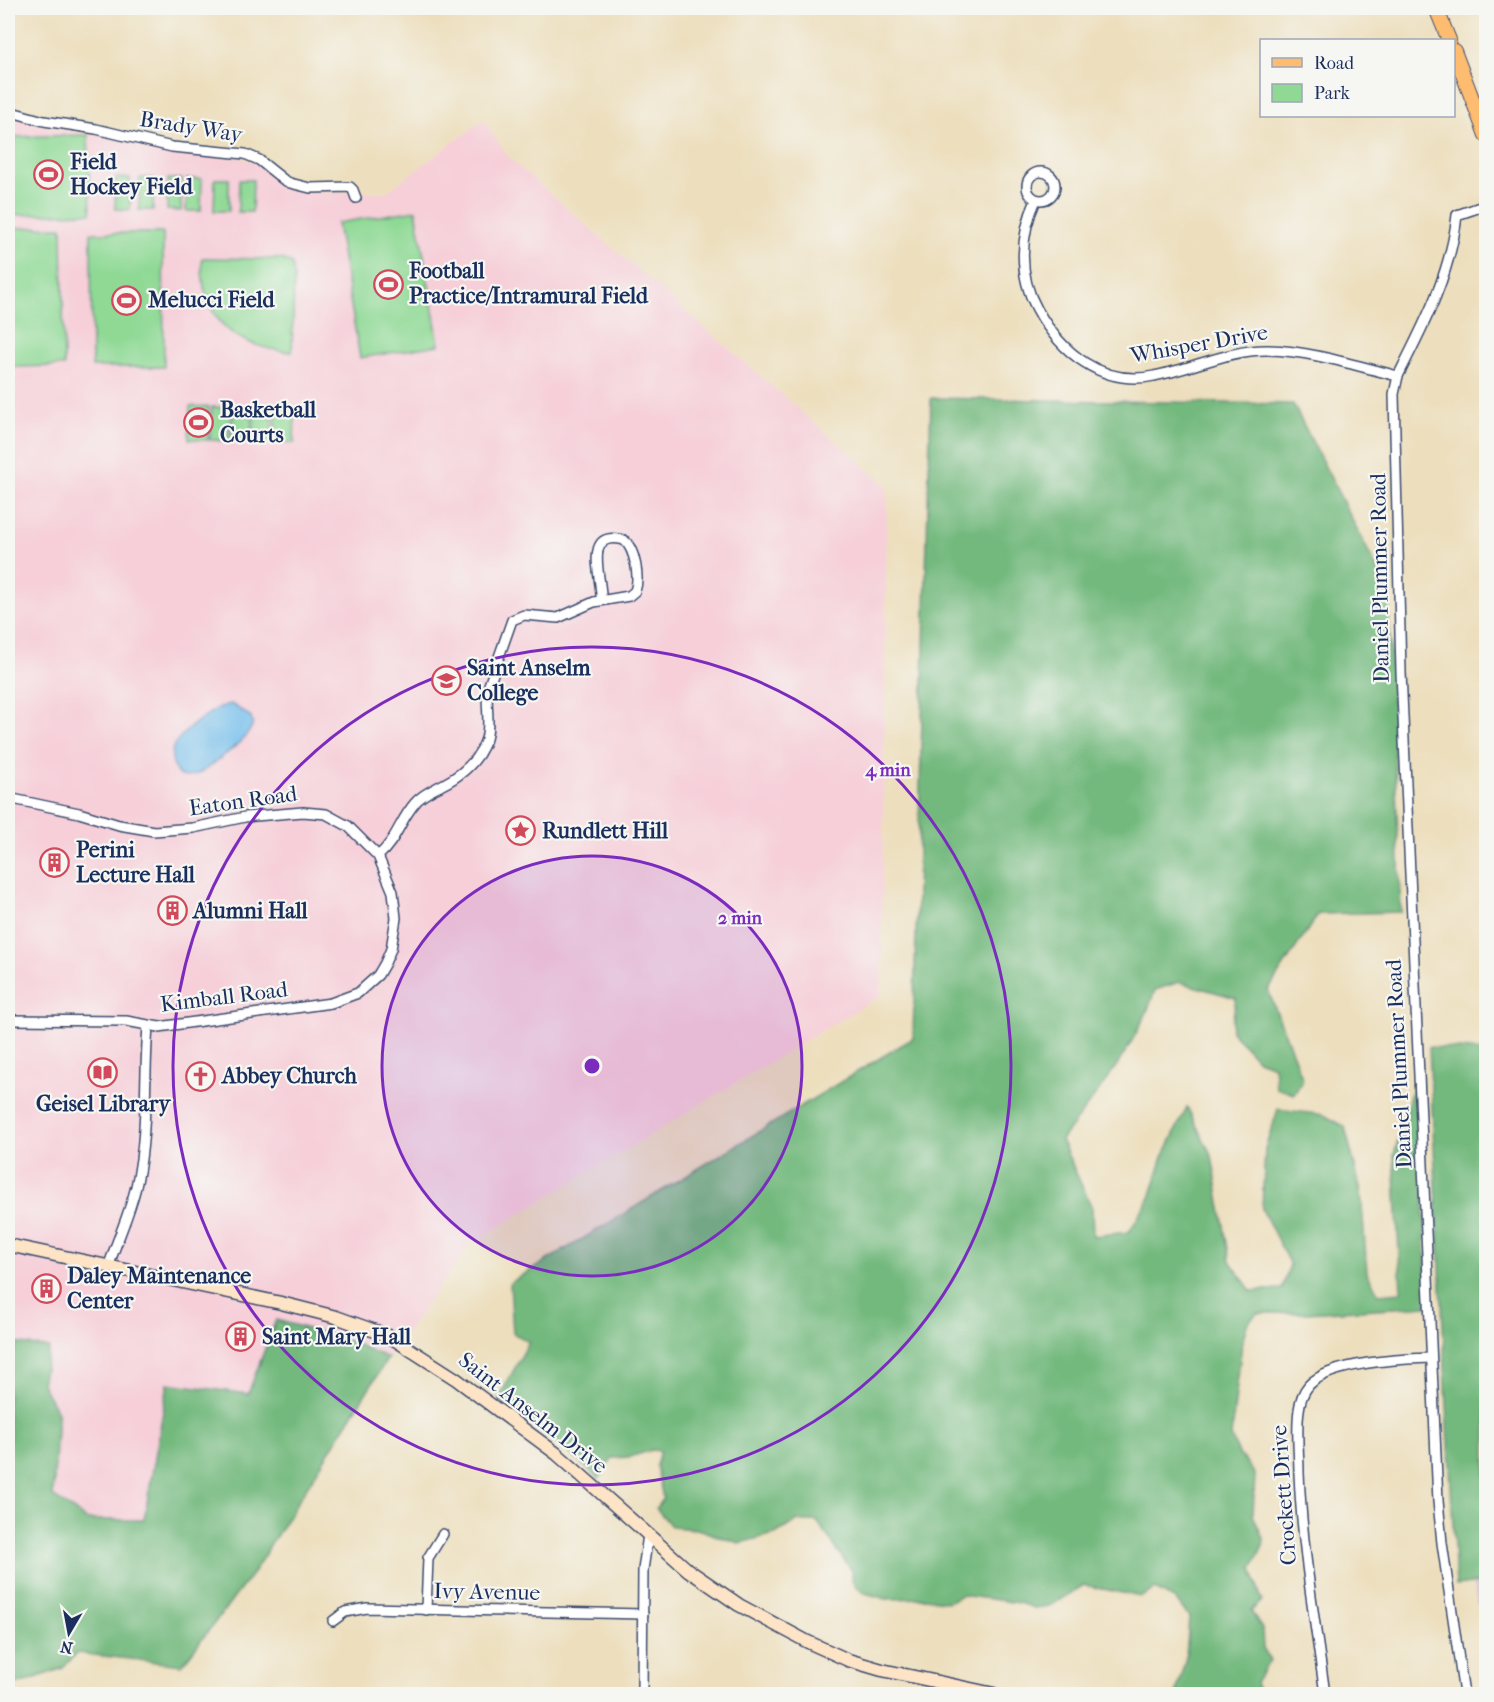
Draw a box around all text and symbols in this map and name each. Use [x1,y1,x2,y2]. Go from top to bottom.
legend [1260,39,1455,117]
text: Road [1314,53,1354,74]
text: Park [1314,83,1351,104]
street label: Brady Way [138,106,245,148]
place label: Field Hockey Field [69,149,194,200]
sports icon: Field Hockey Field [33,159,65,191]
place label: Football Practice/Intramural Field [408,258,649,309]
sports icon: Football Practice/Intramural Field [372,268,404,300]
sports icon: Melucci Field [111,284,143,316]
place label: Melucci Field [147,287,275,313]
street label: Whisper Drive [1127,319,1270,369]
place label: Basketball Courts [220,397,317,448]
sports icon: Basketball Courts [183,407,215,439]
street label: Daniel Plummer Road [1365,472,1395,683]
place label: Saint Anselm College [467,655,591,706]
school or university icon: Saint Anselm College [430,665,462,697]
text: 4 min [864,760,911,781]
street label: Eaton Road [187,780,300,821]
place icon: Rundlett Hill [505,815,537,847]
place label: Rundlett Hill [542,818,669,844]
place label: Perini Lecture Hall [76,837,196,888]
building icon: Perini Lecture Hall [39,847,71,879]
building icon: Alumni Hall [156,895,188,927]
place label: Alumni Hall [191,898,309,924]
text: 2 min [718,908,762,929]
street label: Daniel Plummer Road [1380,958,1417,1169]
street label: Kimball Road [159,976,290,1018]
library icon: Geisel Library [87,1056,119,1088]
centre of rings [582,1056,602,1076]
church icon: Abbey Church [185,1060,217,1092]
place label: Abbey Church [220,1063,357,1089]
place label: Geisel Library [36,1091,171,1117]
place label: Daley Maintenance Center [67,1263,251,1314]
building icon: Daley Maintenance Center [30,1273,62,1305]
building icon: Saint Mary Hall [225,1321,257,1353]
place label: Saint Mary Hall [262,1324,412,1350]
street label: Saint Anselm Drive [453,1347,613,1479]
street label: Crockett Drive [1266,1424,1302,1566]
street label: Ivy Avenue [433,1578,541,1606]
north arrow [39,1603,99,1663]
text: N [58,1637,74,1658]

